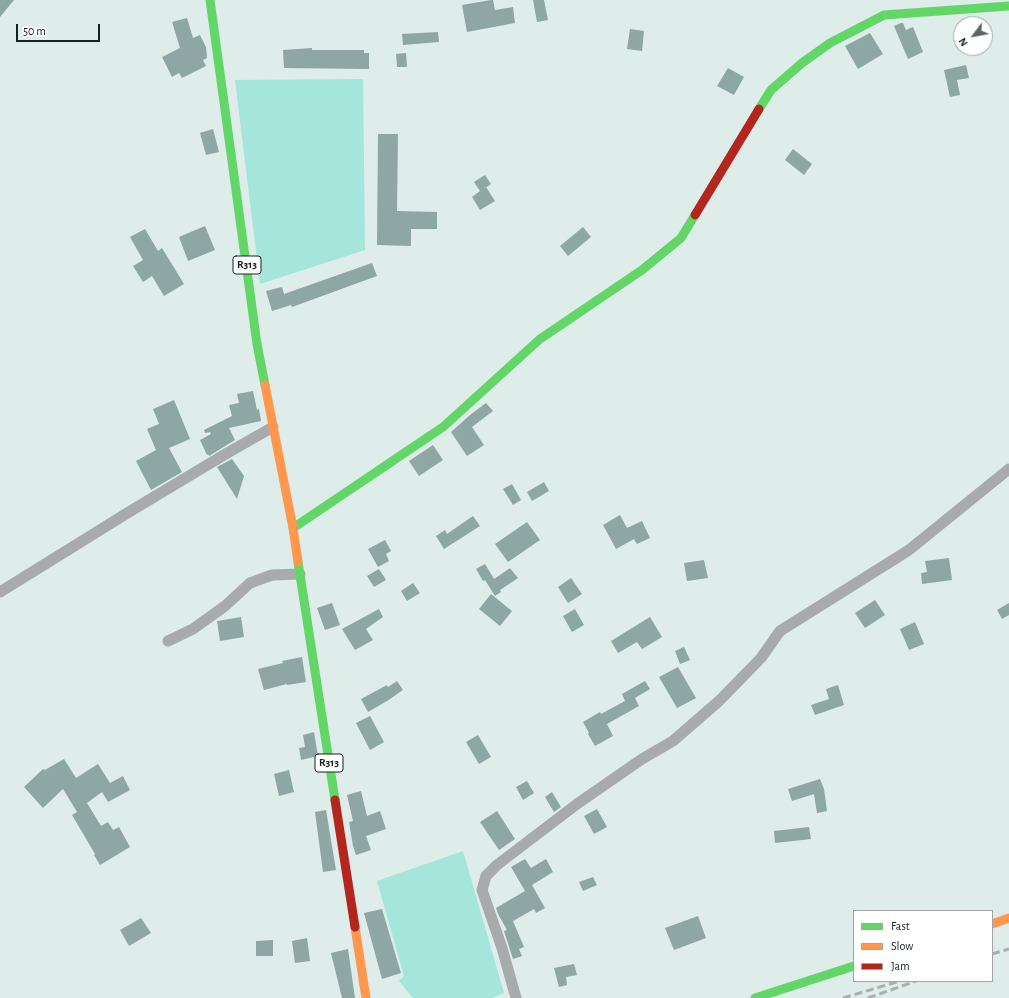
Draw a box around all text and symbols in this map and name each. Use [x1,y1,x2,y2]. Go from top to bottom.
scale bar [18,16,102,42]
north arrow [953,16,993,56]
text: 50 m [23,25,46,37]
text: N [957,36,970,48]
road number: R313 [233,256,261,274]
road number: R313 [315,754,343,772]
legend [853,910,993,982]
text: Fast [891,920,910,932]
text: Slow [891,940,913,952]
text: Jam [891,960,910,972]

